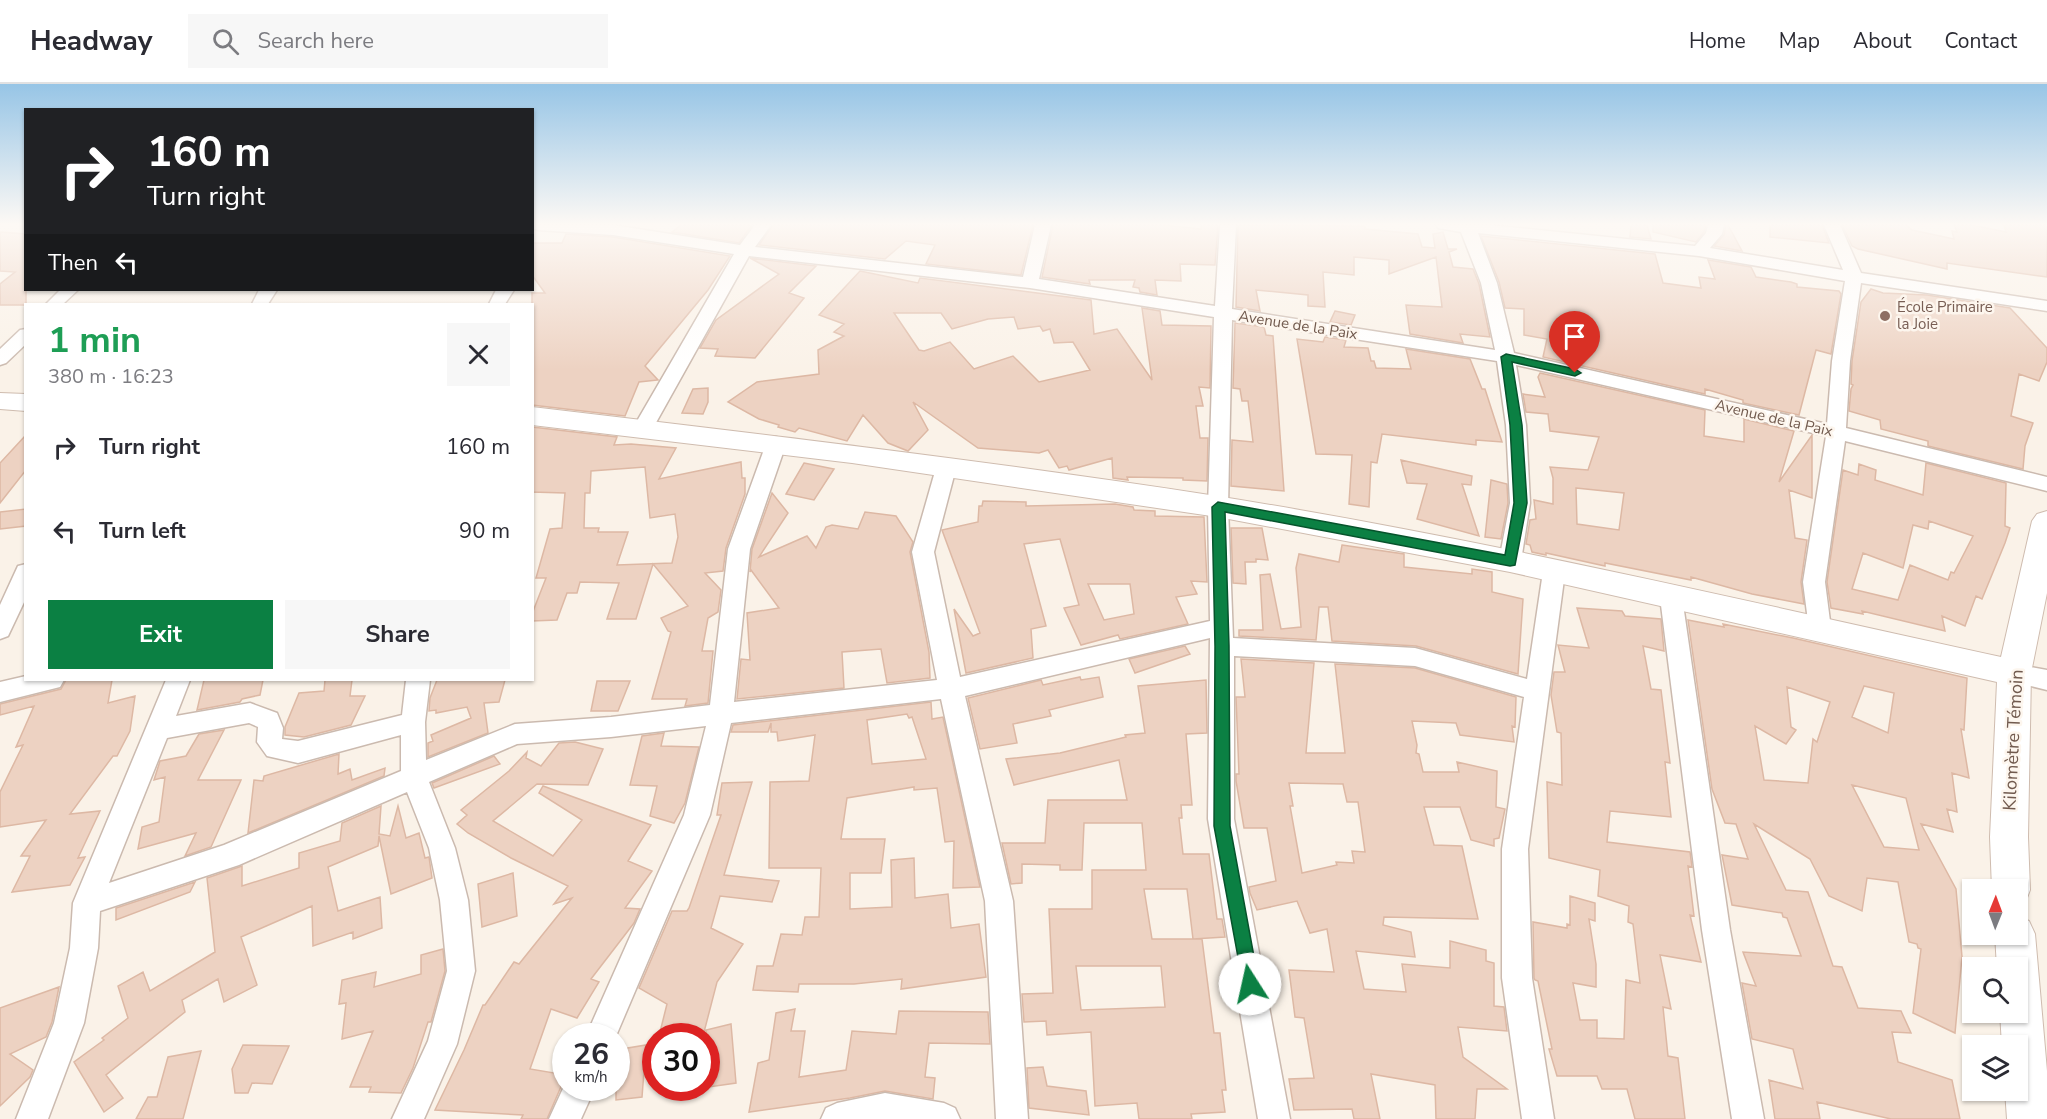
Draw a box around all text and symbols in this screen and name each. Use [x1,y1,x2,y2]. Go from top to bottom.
search box [188,14,608,68]
text: Headway [30,22,152,60]
icon: search [209,25,242,58]
text: Search here [257,26,374,56]
text: Home [1689,27,1746,55]
text: Map [1779,27,1820,55]
text: About [1853,27,1911,55]
text: Contact [1944,27,2017,55]
text: 160 m [147,124,271,181]
icon: right [48,132,126,210]
text: Turn right [147,178,265,215]
icon: left [110,246,143,279]
text: Then [48,248,98,278]
place label: École Primaire la Joie [1897,297,1993,334]
street label: Avenue de la Paix [1237,306,1359,344]
marker: École Primaire la Joie [1878,309,1892,323]
pin [1549,311,1600,373]
text: 1 min [48,316,141,365]
icon: arrive [1558,320,1591,353]
button: close [447,323,510,386]
text: 380 m · 16:23 [48,363,174,390]
street label: Avenue de la Paix [1713,395,1835,441]
icon: right [48,431,81,464]
text: Turn right [99,432,200,462]
text: 160 m [446,432,510,462]
icon: left [48,515,81,548]
text: Turn left [99,516,186,546]
text: 90 m [459,516,510,546]
button: Exit [48,600,273,669]
button: Share [285,600,510,669]
street label: Kilomètre Témoin [1997,669,2029,811]
north arrow [1962,879,2028,945]
map controls [1962,879,2028,1101]
position arrow [1218,952,1282,1016]
button: search [1962,957,2028,1023]
speed limit sign: 30 [642,1023,720,1101]
text: 26 [573,1034,609,1075]
button: layers [1962,1035,2028,1101]
text: km/h [574,1067,608,1087]

